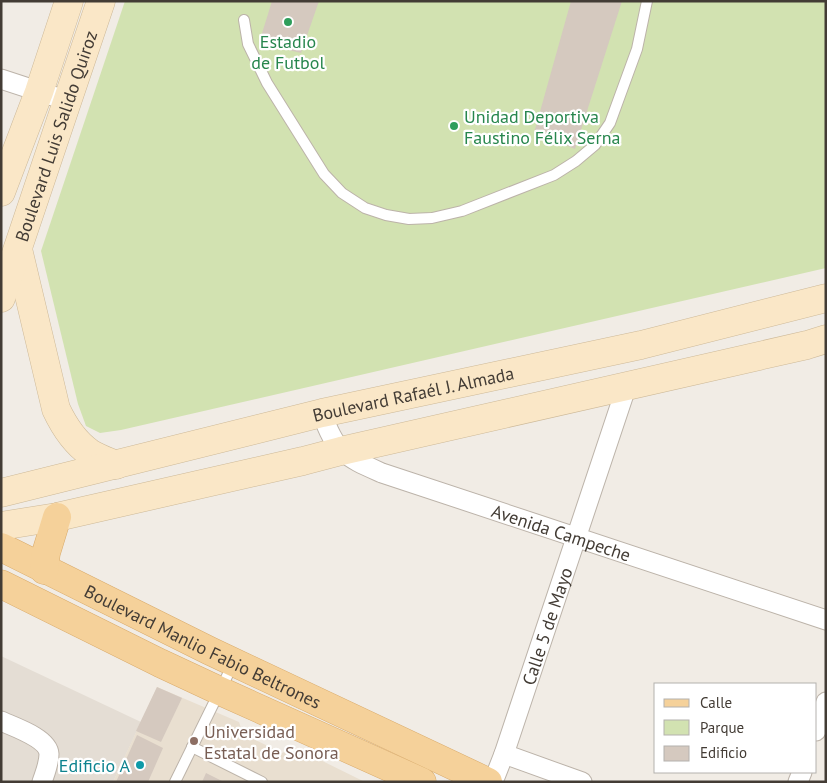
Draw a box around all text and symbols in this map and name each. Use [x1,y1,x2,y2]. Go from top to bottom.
marker: Estadio de Futbol [282,16,294,28]
street label: Boulevard Luis Salido Quiroz [9,27,102,244]
place label: Estadio de Futbol [251,30,325,74]
place label: Unidad Deportiva Faustino Félix Serna [464,105,620,149]
marker: Unidad Deportiva Faustino Félix Serna [448,120,460,132]
street label: Boulevard Rafaél J. Almada [310,361,516,426]
street label: Avenida Campeche [489,499,634,566]
street label: Calle 5 de Mayo [516,564,577,688]
street label: Boulevard Manlio Fabio Beltrones [81,579,325,713]
legend [654,683,817,773]
text: Calle [700,693,732,712]
text: Parque [700,718,744,737]
place label: Universidad Estatal de Sonora [204,720,339,764]
marker: Universidad Estatal de Sonora [188,735,200,747]
text: Edificio [700,743,747,762]
place label: Edificio A [59,754,130,777]
marker: Edificio A [134,759,146,771]

